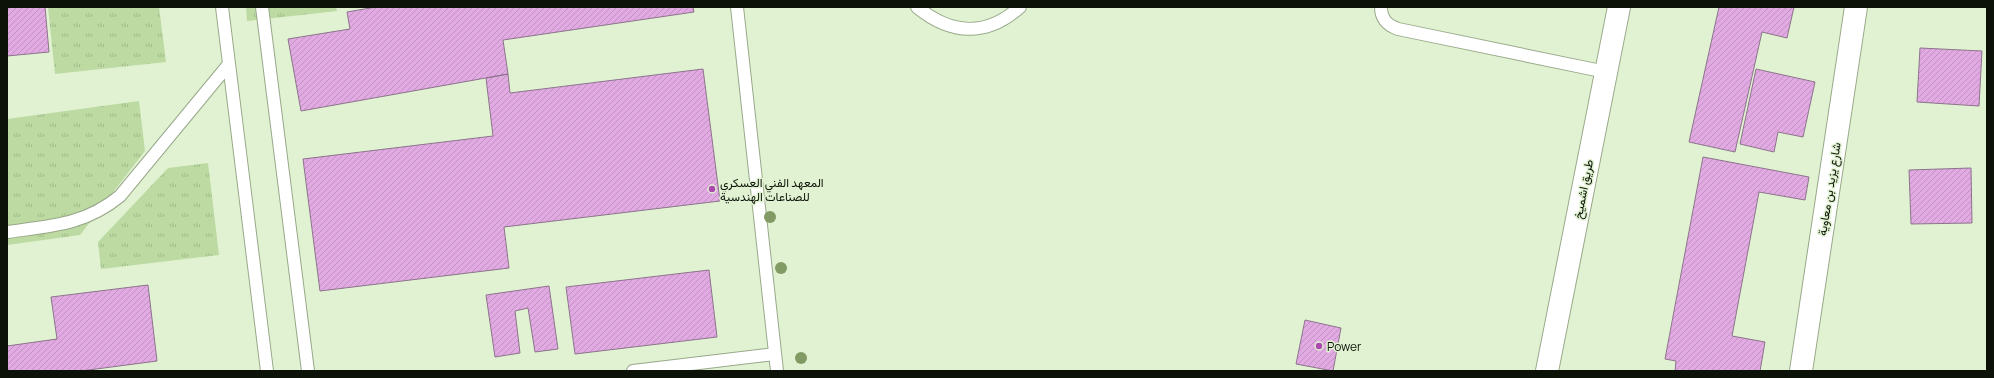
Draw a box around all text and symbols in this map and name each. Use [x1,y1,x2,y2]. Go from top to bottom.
street label: شارع يزيد بن معاوية [1813,141,1846,237]
street label: طريق اشميخ [1569,158,1598,220]
place label: المعهد الفني العسكري للصناعات الهندسية [720,174,824,205]
marker: المعهد الفني العسكري للصناعات الهندسية [707,184,717,194]
place label: Power [1327,338,1362,355]
marker: Power [1314,341,1324,351]

